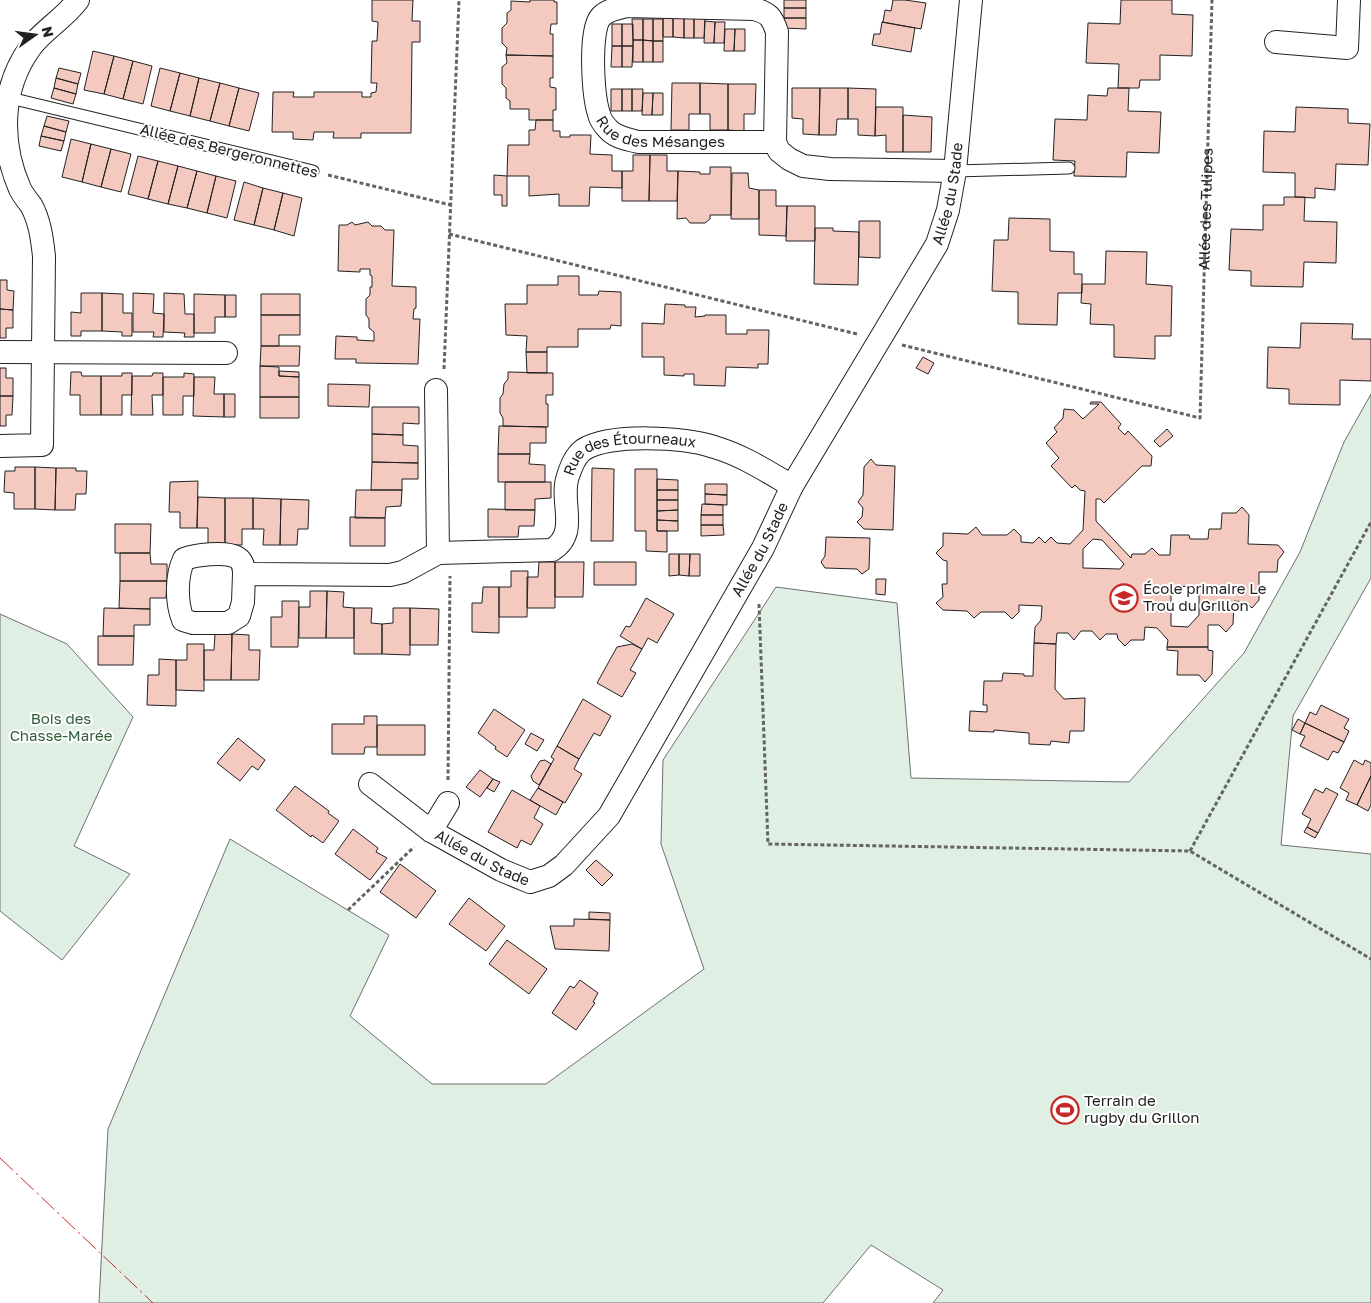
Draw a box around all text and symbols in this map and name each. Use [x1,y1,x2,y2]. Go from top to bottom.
north arrow [10,10,60,60]
text: N [39,25,58,39]
street label: Rue des Mésanges [593,112,725,150]
street label: Allée des Bergeronnettes [138,119,320,181]
street label: Allée du Stade [927,141,966,247]
street label: Allée des Tulipes [1194,148,1216,270]
street label: Rue des Étourneaux [559,428,698,478]
street label: Allée du Stade [727,499,791,599]
place label: École primaire Le Trou du Grillon [1143,579,1267,614]
school or university icon: École primaire Le Trou du Grillon [1109,583,1139,613]
park label: Bois des Chasse-Marée [10,709,113,744]
street label: Allée du Stade [432,825,533,889]
place label: Terrain de rugby du Grillon [1084,1091,1199,1126]
sports icon: Terrain de rugby du Grillon [1050,1095,1080,1125]

